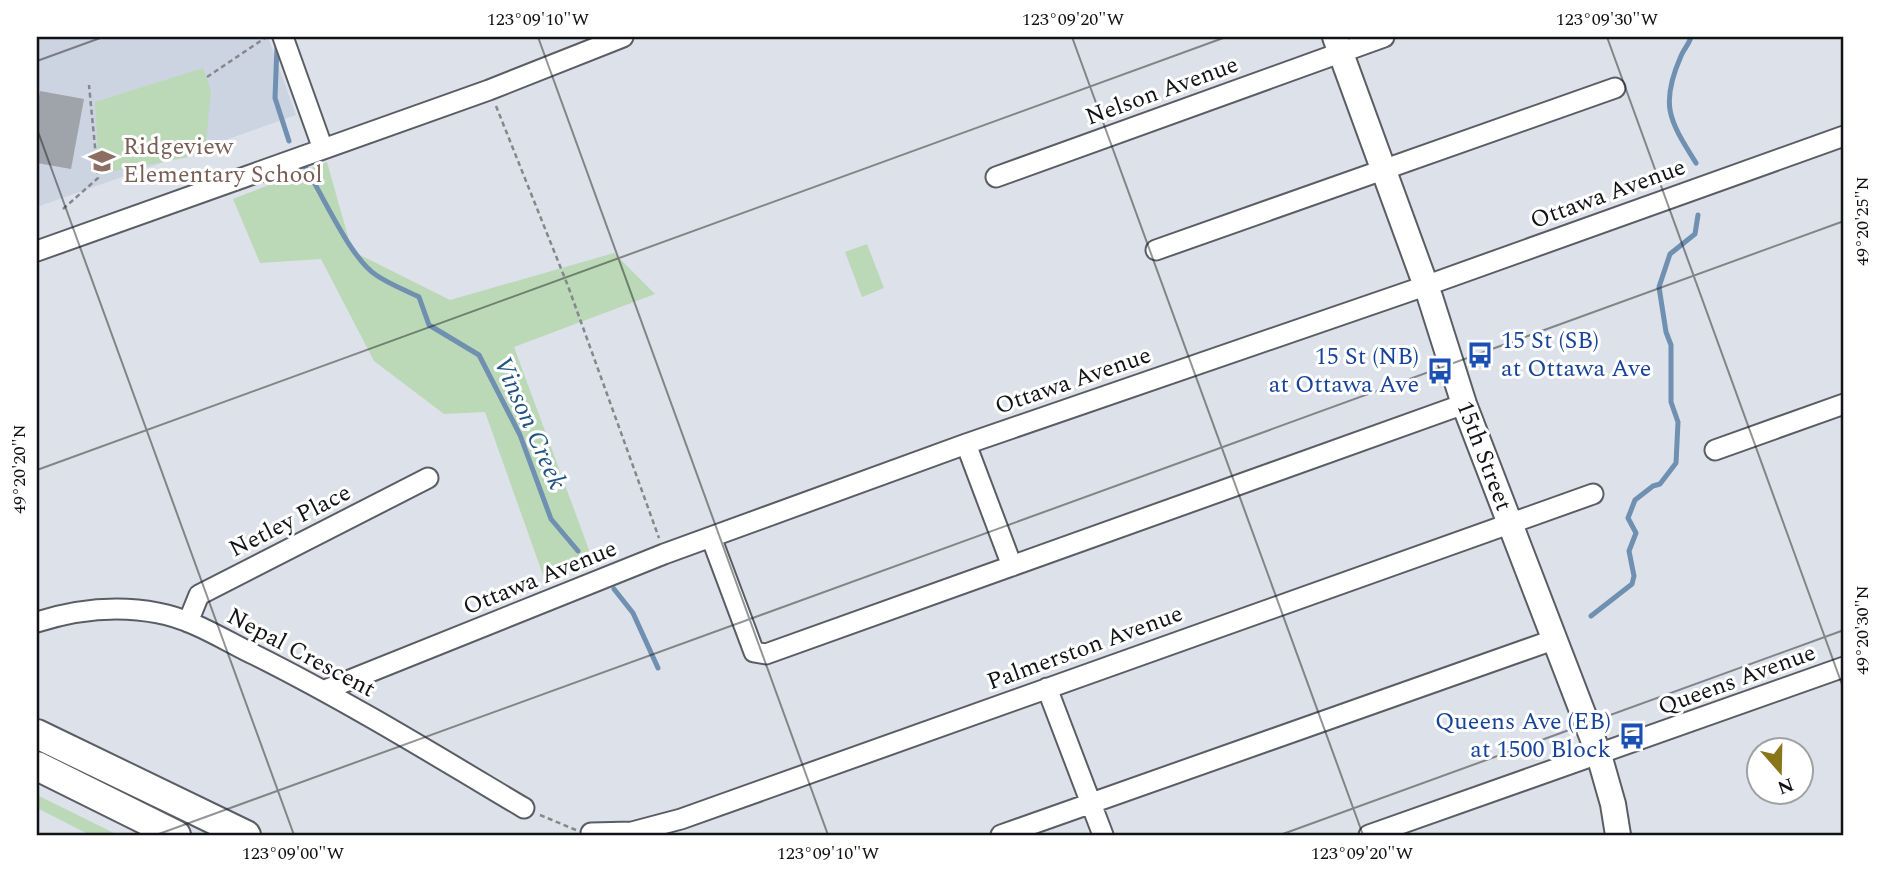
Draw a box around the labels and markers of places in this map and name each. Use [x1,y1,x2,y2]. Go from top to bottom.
place label: Ridgeview Elementary School [123,129,323,193]
school or university icon: Ridgeview Elementary School [87,146,117,176]
place label: 15 St (SB) at Ottawa Ave [1501,323,1651,387]
place label: 15 St (NB) at Ottawa Ave [1269,339,1419,403]
bus stop icon: 15 St (SB) at Ottawa Ave [1465,340,1495,370]
bus stop icon: 15 St (NB) at Ottawa Ave [1425,356,1455,386]
place label: Queens Ave (EB) at 1500 Block [1435,704,1611,768]
bus stop icon: Queens Ave (EB) at 1500 Block [1617,721,1647,751]

